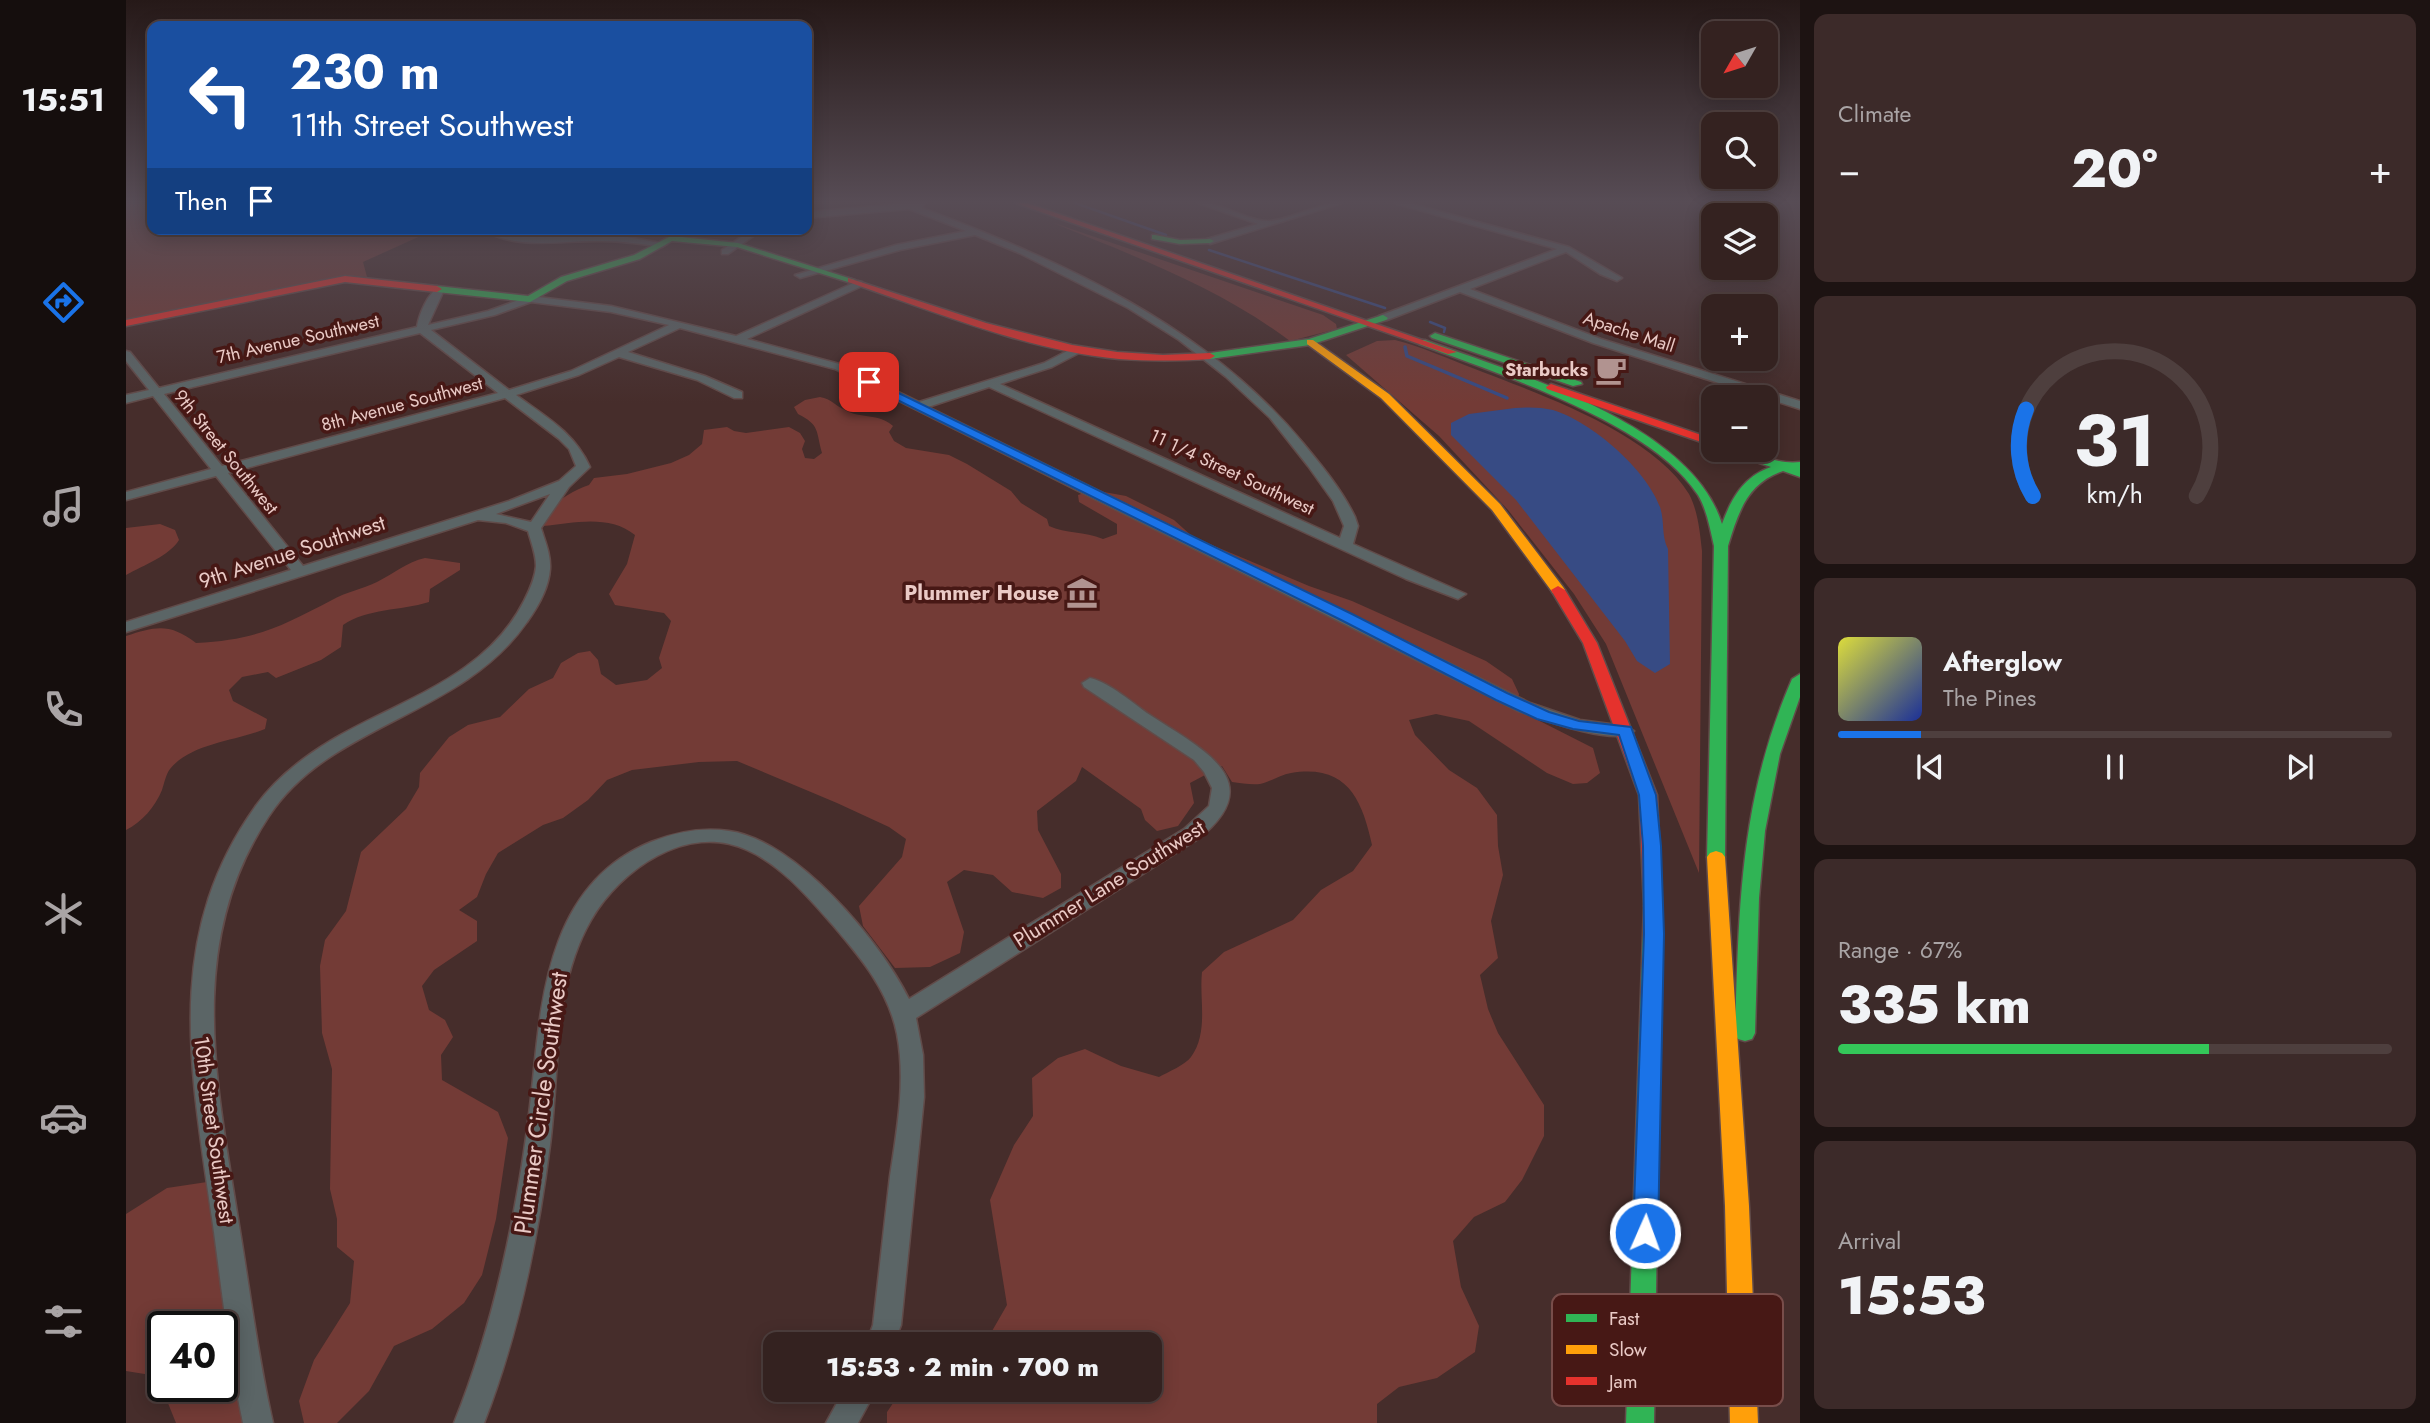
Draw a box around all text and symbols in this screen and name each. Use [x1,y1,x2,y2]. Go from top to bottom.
north arrow [1701,21,1778,98]
map controls [1701,21,1778,462]
text: 230 m [290,37,440,107]
icon: left [175,49,266,140]
text: 15:51 [21,77,105,123]
text: Climate [1838,97,1911,131]
text: 11th Street Southwest [290,102,573,148]
button: search [1701,112,1778,189]
text: 20° [2071,131,2158,207]
text: − [1838,142,1860,197]
text: + [2369,142,2392,197]
text: Then [175,182,228,220]
icon: arrive [242,182,280,220]
button: layers [1701,203,1778,280]
icon: directions [39,278,88,327]
button: + [1701,294,1778,371]
street label: Apache Mall [1580,305,1678,359]
street label: 7th Avenue Southwest [214,308,382,370]
pin [839,352,899,412]
cafe icon: Starbucks [1594,353,1628,387]
place label: Starbucks [1505,357,1588,383]
icon: arrive [850,363,888,401]
street label: 8th Avenue Southwest [318,370,486,438]
street label: 9th Street Southwest [168,384,285,520]
button: − [1701,385,1778,462]
text: 31 [2074,388,2156,493]
street label: 11 1/4 Street Southwest [1145,422,1319,522]
text: km/h [2087,475,2143,511]
icon: music [39,482,88,531]
street label: 9th Avenue Southwest [195,508,389,596]
museum icon: Plummer House [1065,576,1099,610]
place label: Plummer House [904,578,1059,608]
text: Afterglow [1943,643,2062,681]
text: The Pines [1943,681,2036,715]
icon: phone [39,685,88,734]
icon: previous [1911,748,1949,786]
icon: pause [2096,748,2134,786]
icon: next [2281,748,2319,786]
street label: Plummer Lane Southwest [1008,813,1210,955]
icon: climate [39,889,88,938]
text: Range · 67% [1838,933,1962,967]
text: 335 km [1838,967,2031,1043]
street label: Plummer Circle Southwest [505,969,576,1236]
street label: 10th Street Southwest [186,1034,242,1226]
icon: car [39,1093,88,1142]
position arrow [1608,1196,1682,1270]
text: Arrival [1838,1224,1901,1258]
text: 15:53 [1838,1258,1986,1334]
legend [1552,1294,1783,1406]
icon: filters [39,1297,88,1346]
text: Fast [1609,1305,1640,1332]
speed limit sign: 40 [147,1311,238,1402]
text: Slow [1609,1336,1647,1363]
text: 15:53 · 2 min · 700 m [826,1348,1099,1386]
text: Jam [1606,1368,1638,1395]

